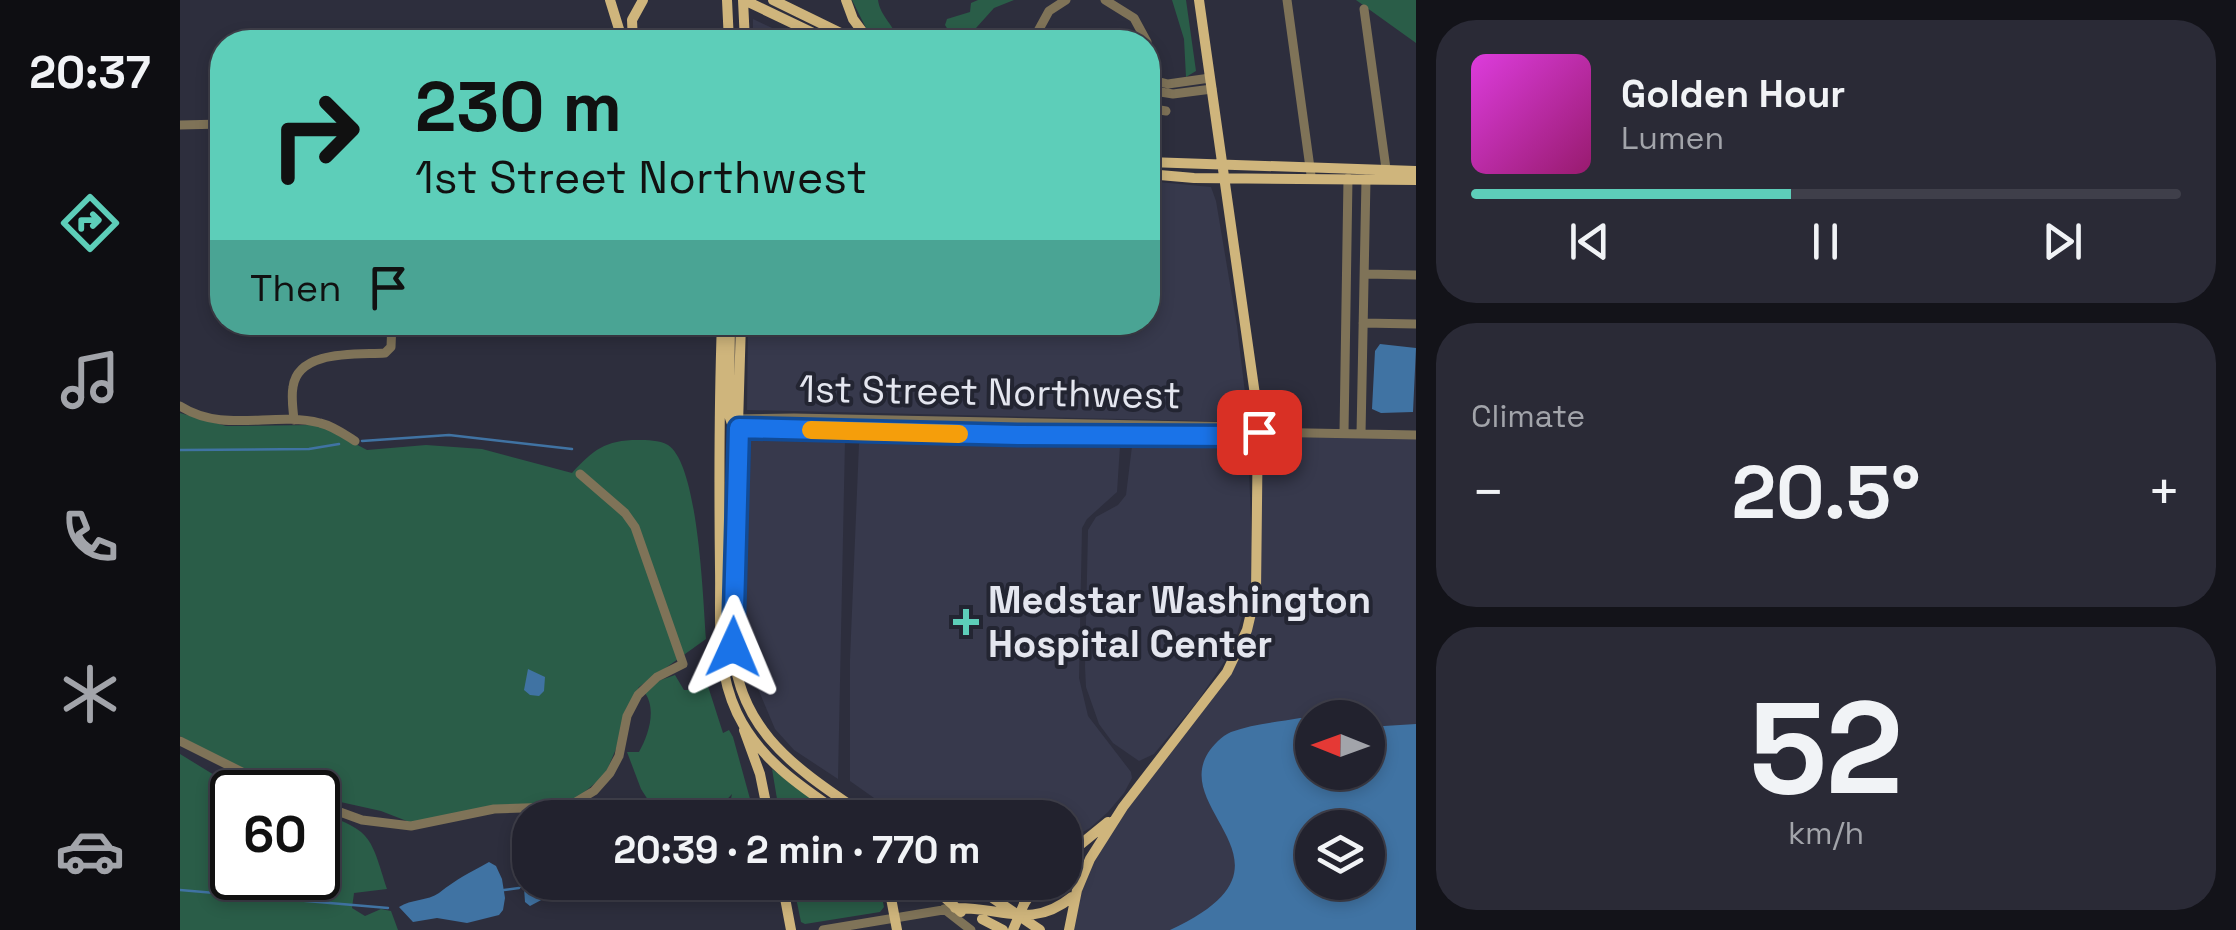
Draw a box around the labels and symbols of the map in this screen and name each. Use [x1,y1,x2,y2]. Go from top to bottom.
street label: 1st Street Northwest [799,365,1181,419]
pin [1217,390,1302,475]
place label: Medstar Washington Hospital Center [988,576,1371,668]
position arrow [681,595,785,699]
marker: Medstar Washington Hospital Center [953,609,979,635]
north arrow [1295,700,1385,790]
speed limit sign: 60 [210,770,340,900]

